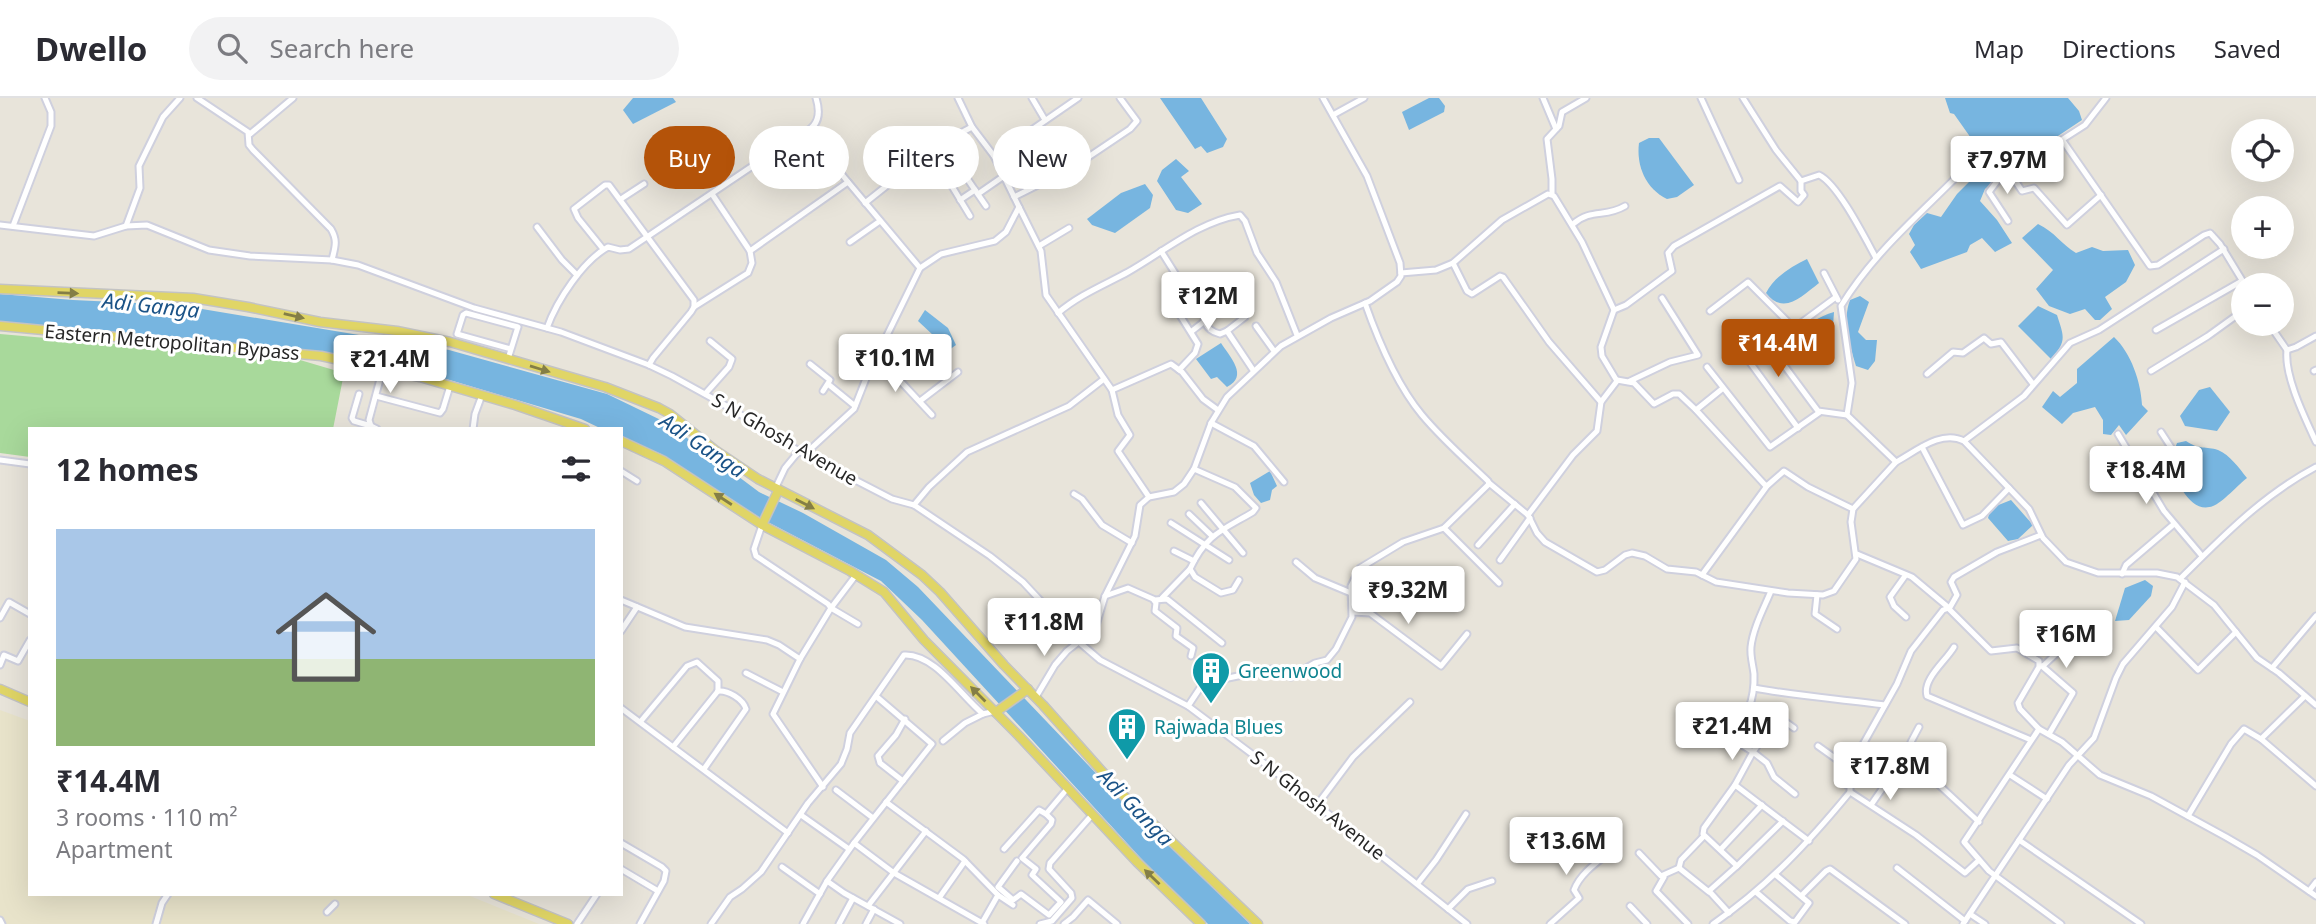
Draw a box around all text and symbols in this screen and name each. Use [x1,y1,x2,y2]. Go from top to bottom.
search box [189,17,679,80]
text: Dwello [35,26,147,71]
icon: search [213,29,251,67]
text: Search here [269,30,414,66]
text: Map [1974,32,2024,65]
text: Directions [2062,32,2176,65]
text: Saved [2214,32,2281,65]
map controls [2231,119,2294,336]
button: locate [2231,119,2294,182]
chip: Buy [644,126,735,189]
chip: Rent [749,126,849,189]
chip: Filters [863,126,979,189]
chip: New [993,126,1091,189]
pin: ₹7.97M [1950,136,2064,196]
text: ₹7.97M [1967,143,2047,175]
button: + [2231,196,2294,259]
pin: ₹12M [1167,272,1249,332]
button: − [2231,273,2294,336]
text: ₹12M [1177,279,1239,311]
water label: Adi Ganga [99,286,201,324]
one-way arrow [57,287,79,299]
one-way arrow [283,311,305,322]
street label: Eastern Metropolitan Bypass [43,318,301,366]
pin: ₹14.4M [1721,320,1835,379]
text: ₹14.4M [1738,326,1818,358]
pin: ₹10.1M [838,334,952,394]
pin: ₹21.4M [333,336,447,395]
text: ₹10.1M [855,341,935,373]
text: ₹21.4M [350,342,430,374]
one-way arrow [529,364,550,374]
street label: S N Ghosh Avenue [707,387,863,491]
water label: Adi Ganga [653,405,751,484]
pin: ₹18.4M [2089,446,2203,506]
text: 12 homes [56,449,199,490]
icon: filters [557,450,595,488]
text: ₹18.4M [2106,453,2186,485]
one-way arrow [713,493,732,506]
one-way arrow [795,499,815,510]
pin: ₹9.32M [1351,566,1465,626]
text: ₹9.32M [1368,573,1448,605]
icon: home [263,574,389,700]
pin: ₹11.8M [987,598,1101,658]
text: ₹11.8M [1004,605,1084,637]
pin: ₹16M [2025,610,2107,670]
text: ₹16M [2035,617,2097,649]
building icon: Greenwood [1190,650,1232,705]
place label: Greenwood [1238,658,1342,684]
one-way arrow [970,686,987,703]
pin: ₹21.4M [1675,702,1789,762]
building icon: Rajwada Blues [1106,706,1148,761]
text: ₹21.4M [1692,709,1772,741]
place label: Rajwada Blues [1154,714,1283,740]
pin: ₹17.8M [1833,742,1947,802]
street label: S N Ghosh Avenue [1245,744,1391,866]
text: ₹17.8M [1850,749,1930,781]
text: ₹14.4M [56,760,161,801]
water label: Adi Ganga [1091,761,1180,852]
text: 3 rooms · 110 m² [56,801,238,833]
pin: ₹13.6M [1509,818,1623,877]
text: ₹13.6M [1526,824,1606,856]
text: Apartment [56,833,173,865]
one-way arrow [1144,869,1161,885]

